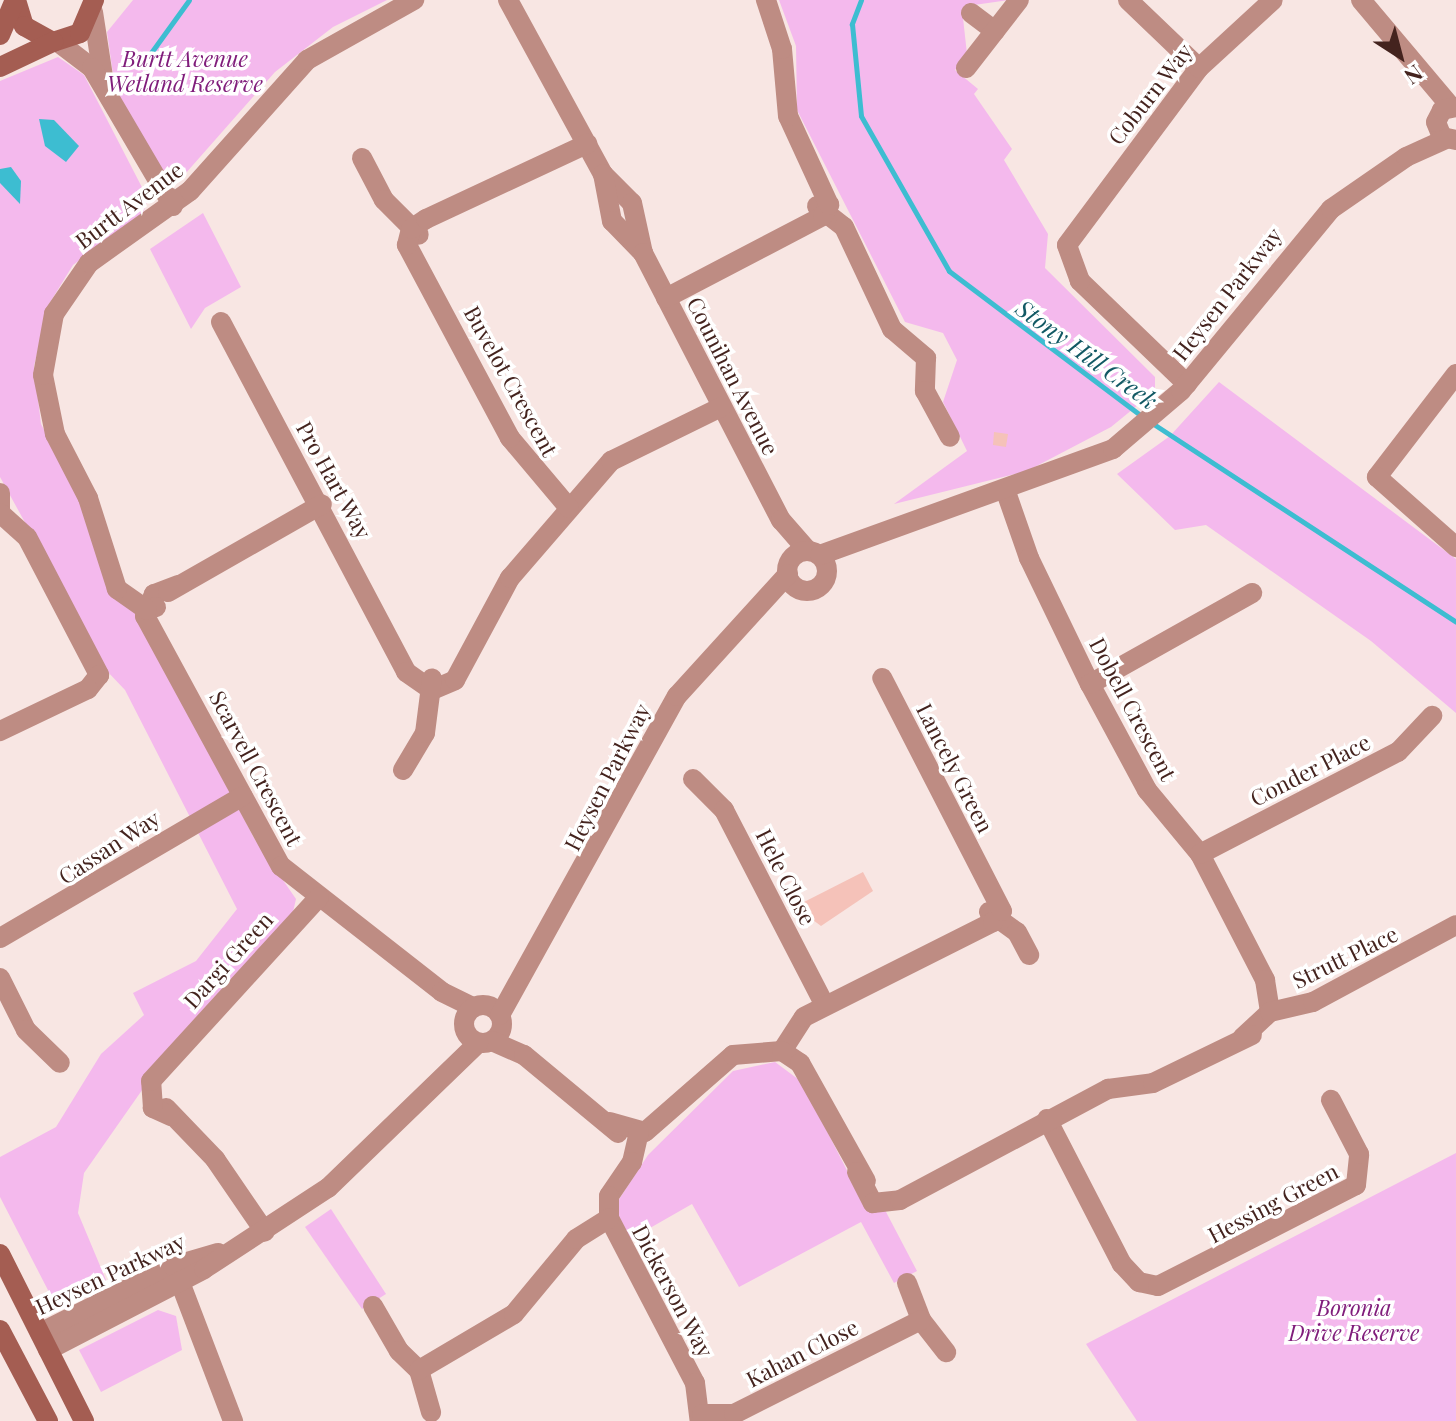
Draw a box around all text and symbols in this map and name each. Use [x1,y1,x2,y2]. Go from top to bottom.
north arrow [1360,16,1440,96]
street label: Coburn Way [1102,38,1198,150]
park label: Burtt Avenue Wetland Reserve [107,45,263,96]
text: N [1399,59,1429,92]
street label: Burtt Avenue [70,156,188,254]
street label: Heysen Parkway [1167,222,1287,366]
street label: Counihan Avenue [682,292,784,460]
water label: Stony Hill Creek [1010,293,1164,415]
street label: Buvelot Crescent [459,301,563,461]
street label: Pro Hart Way [291,416,377,544]
street label: Dobell Crescent [1084,633,1182,785]
street label: Scarvell Crescent [204,686,308,850]
street label: Heysen Parkway [559,699,655,855]
street label: Lancely Green [911,699,999,837]
street label: Conder Place [1246,728,1374,812]
street label: Cassan Way [53,804,165,890]
street label: Hele Close [751,825,821,929]
street label: Dargi Green [178,906,278,1014]
street label: Strutt Place [1288,920,1402,994]
street label: Hessing Green [1203,1158,1343,1248]
street label: Dickerson Way [627,1220,719,1362]
street label: Heysen Parkway [31,1228,189,1320]
park label: Boronia Drive Reserve [1288,1294,1420,1346]
street label: Kahan Close [742,1314,862,1392]

